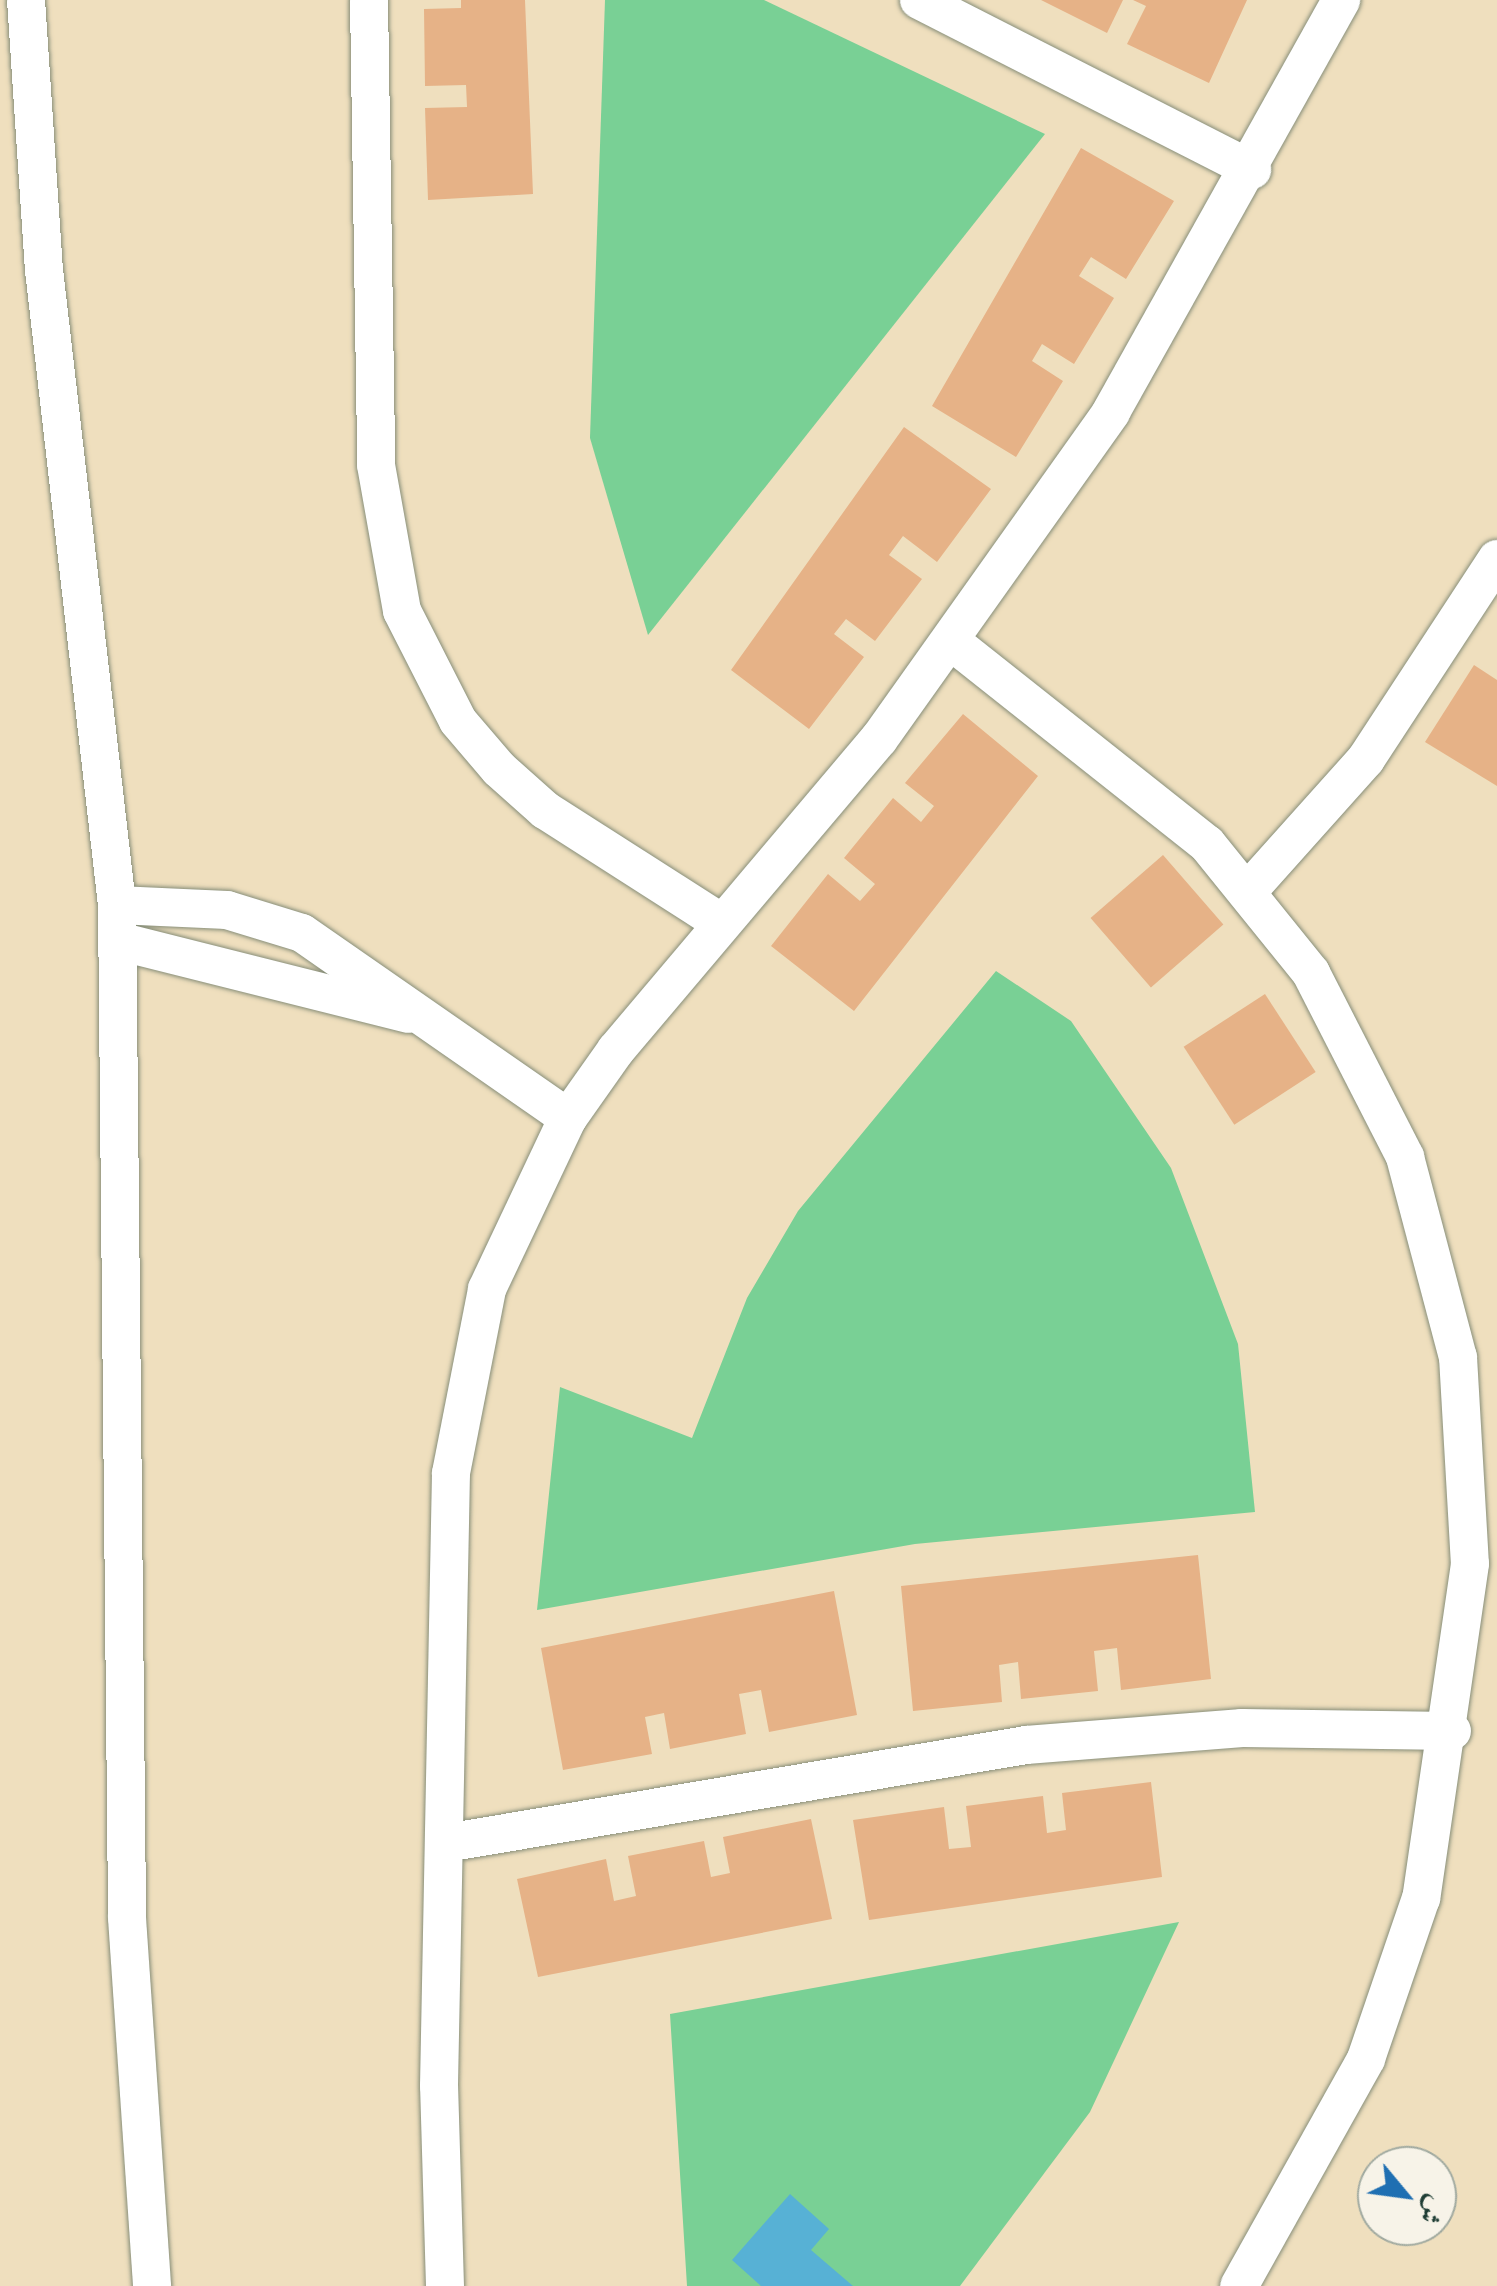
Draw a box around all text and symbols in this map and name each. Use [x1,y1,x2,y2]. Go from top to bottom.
north arrow [1357,2146,1457,2246]
text: ش [1410,2189,1454,2230]

